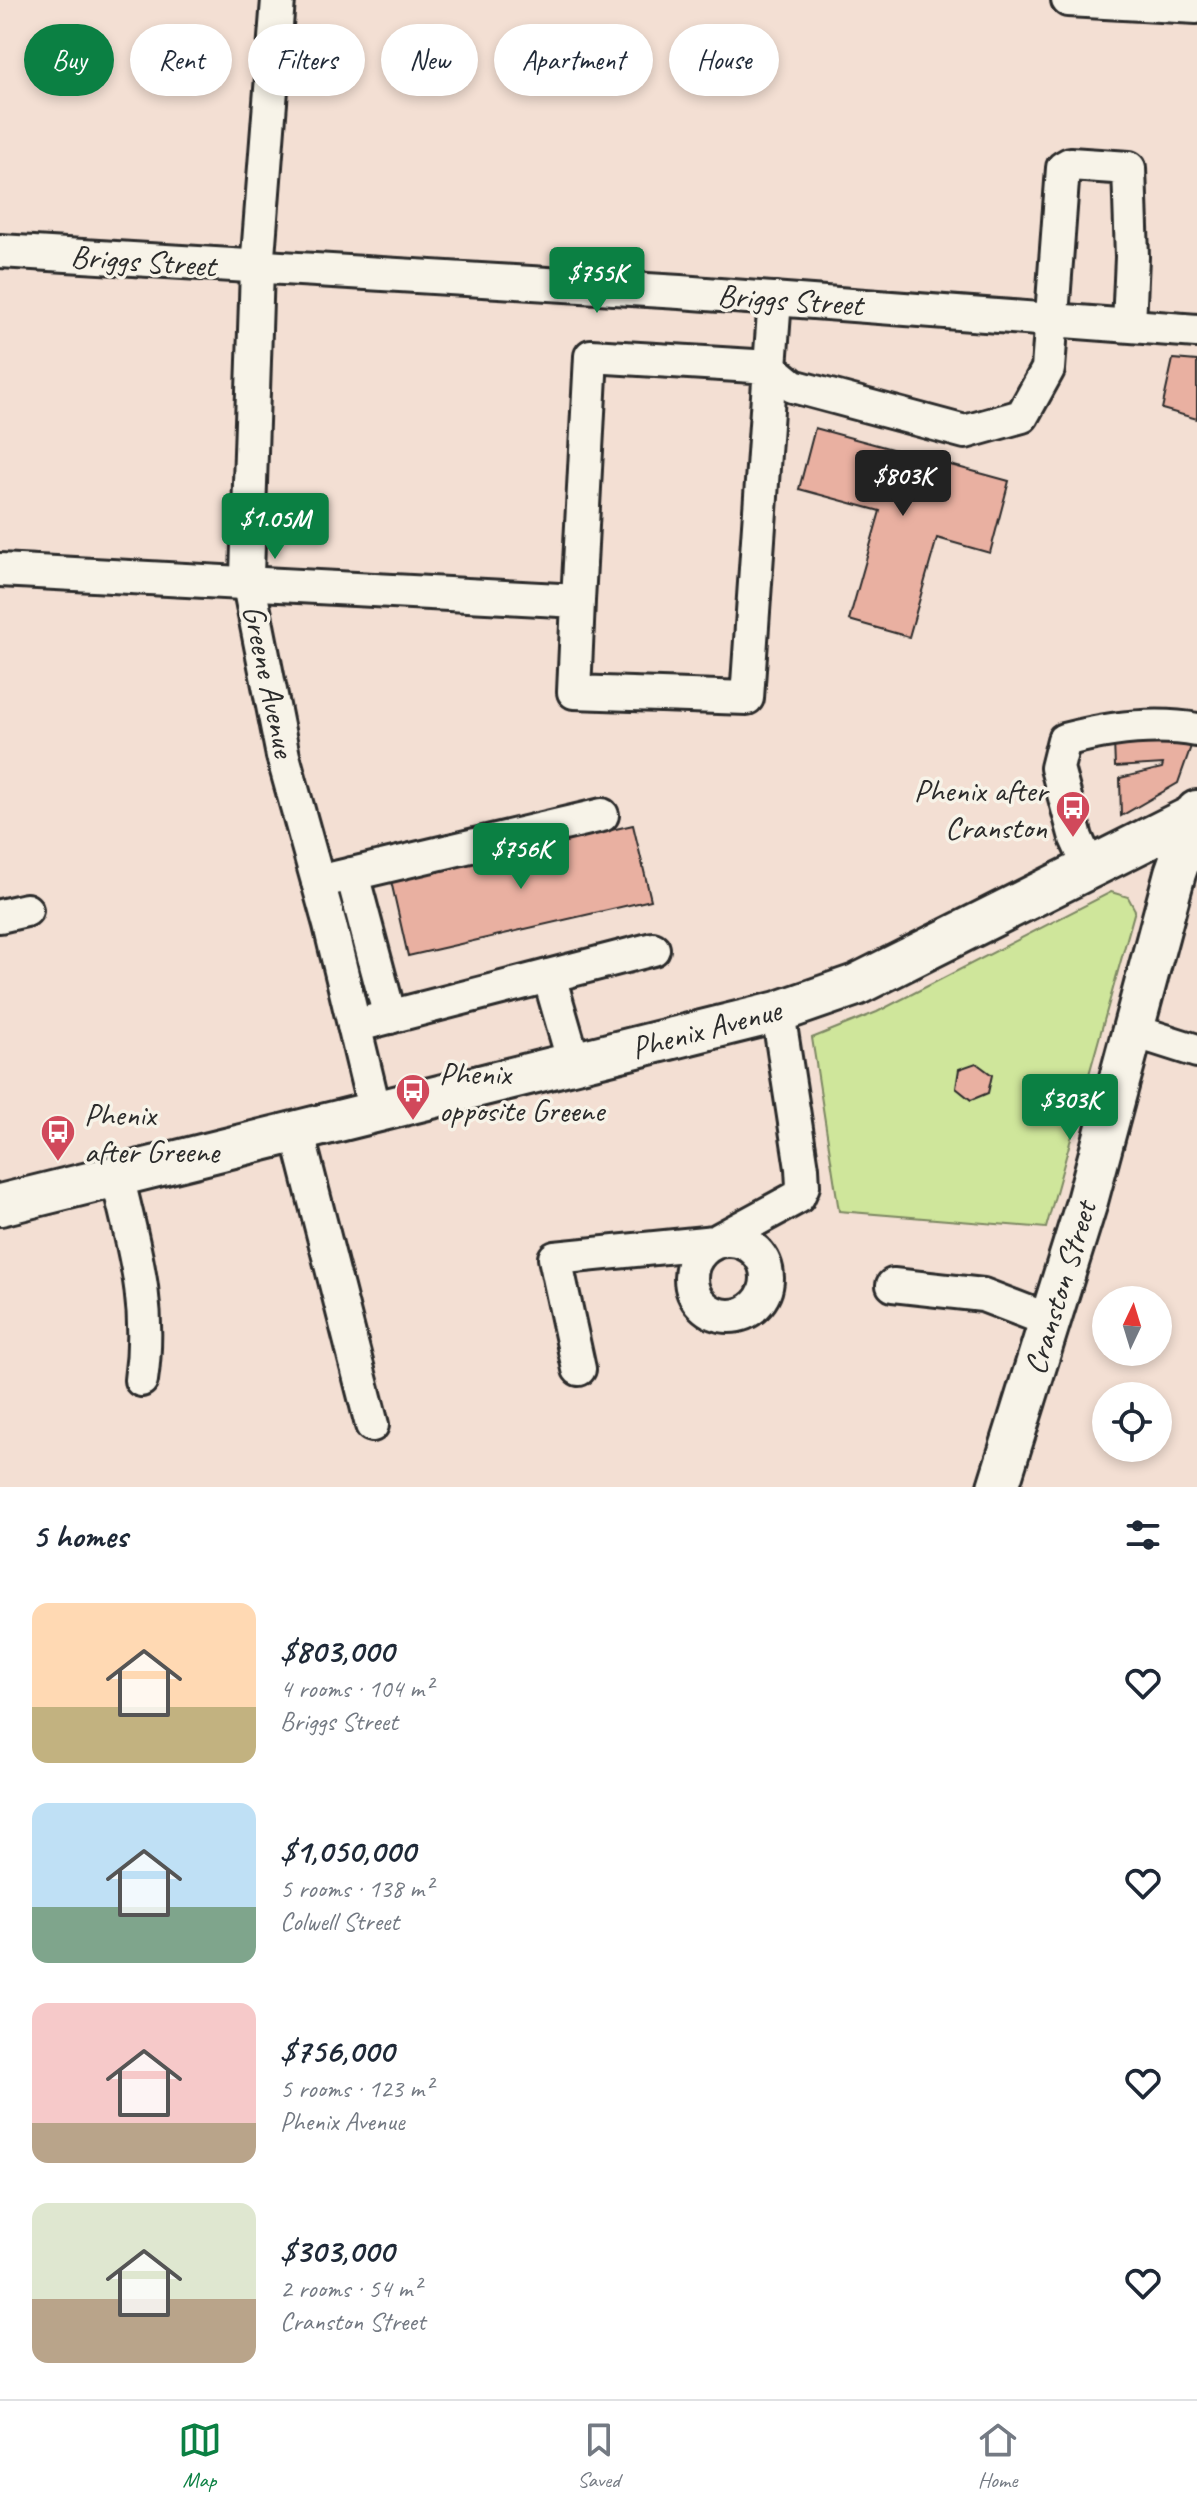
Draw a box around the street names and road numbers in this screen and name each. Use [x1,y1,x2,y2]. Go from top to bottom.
street label: Briggs Street [69,236,220,287]
street label: Briggs Street [716,275,867,326]
street label: Greene Avenue [233,601,306,763]
street label: Phenix Avenue [627,989,788,1069]
street label: Cranston Street [1014,1193,1107,1380]

